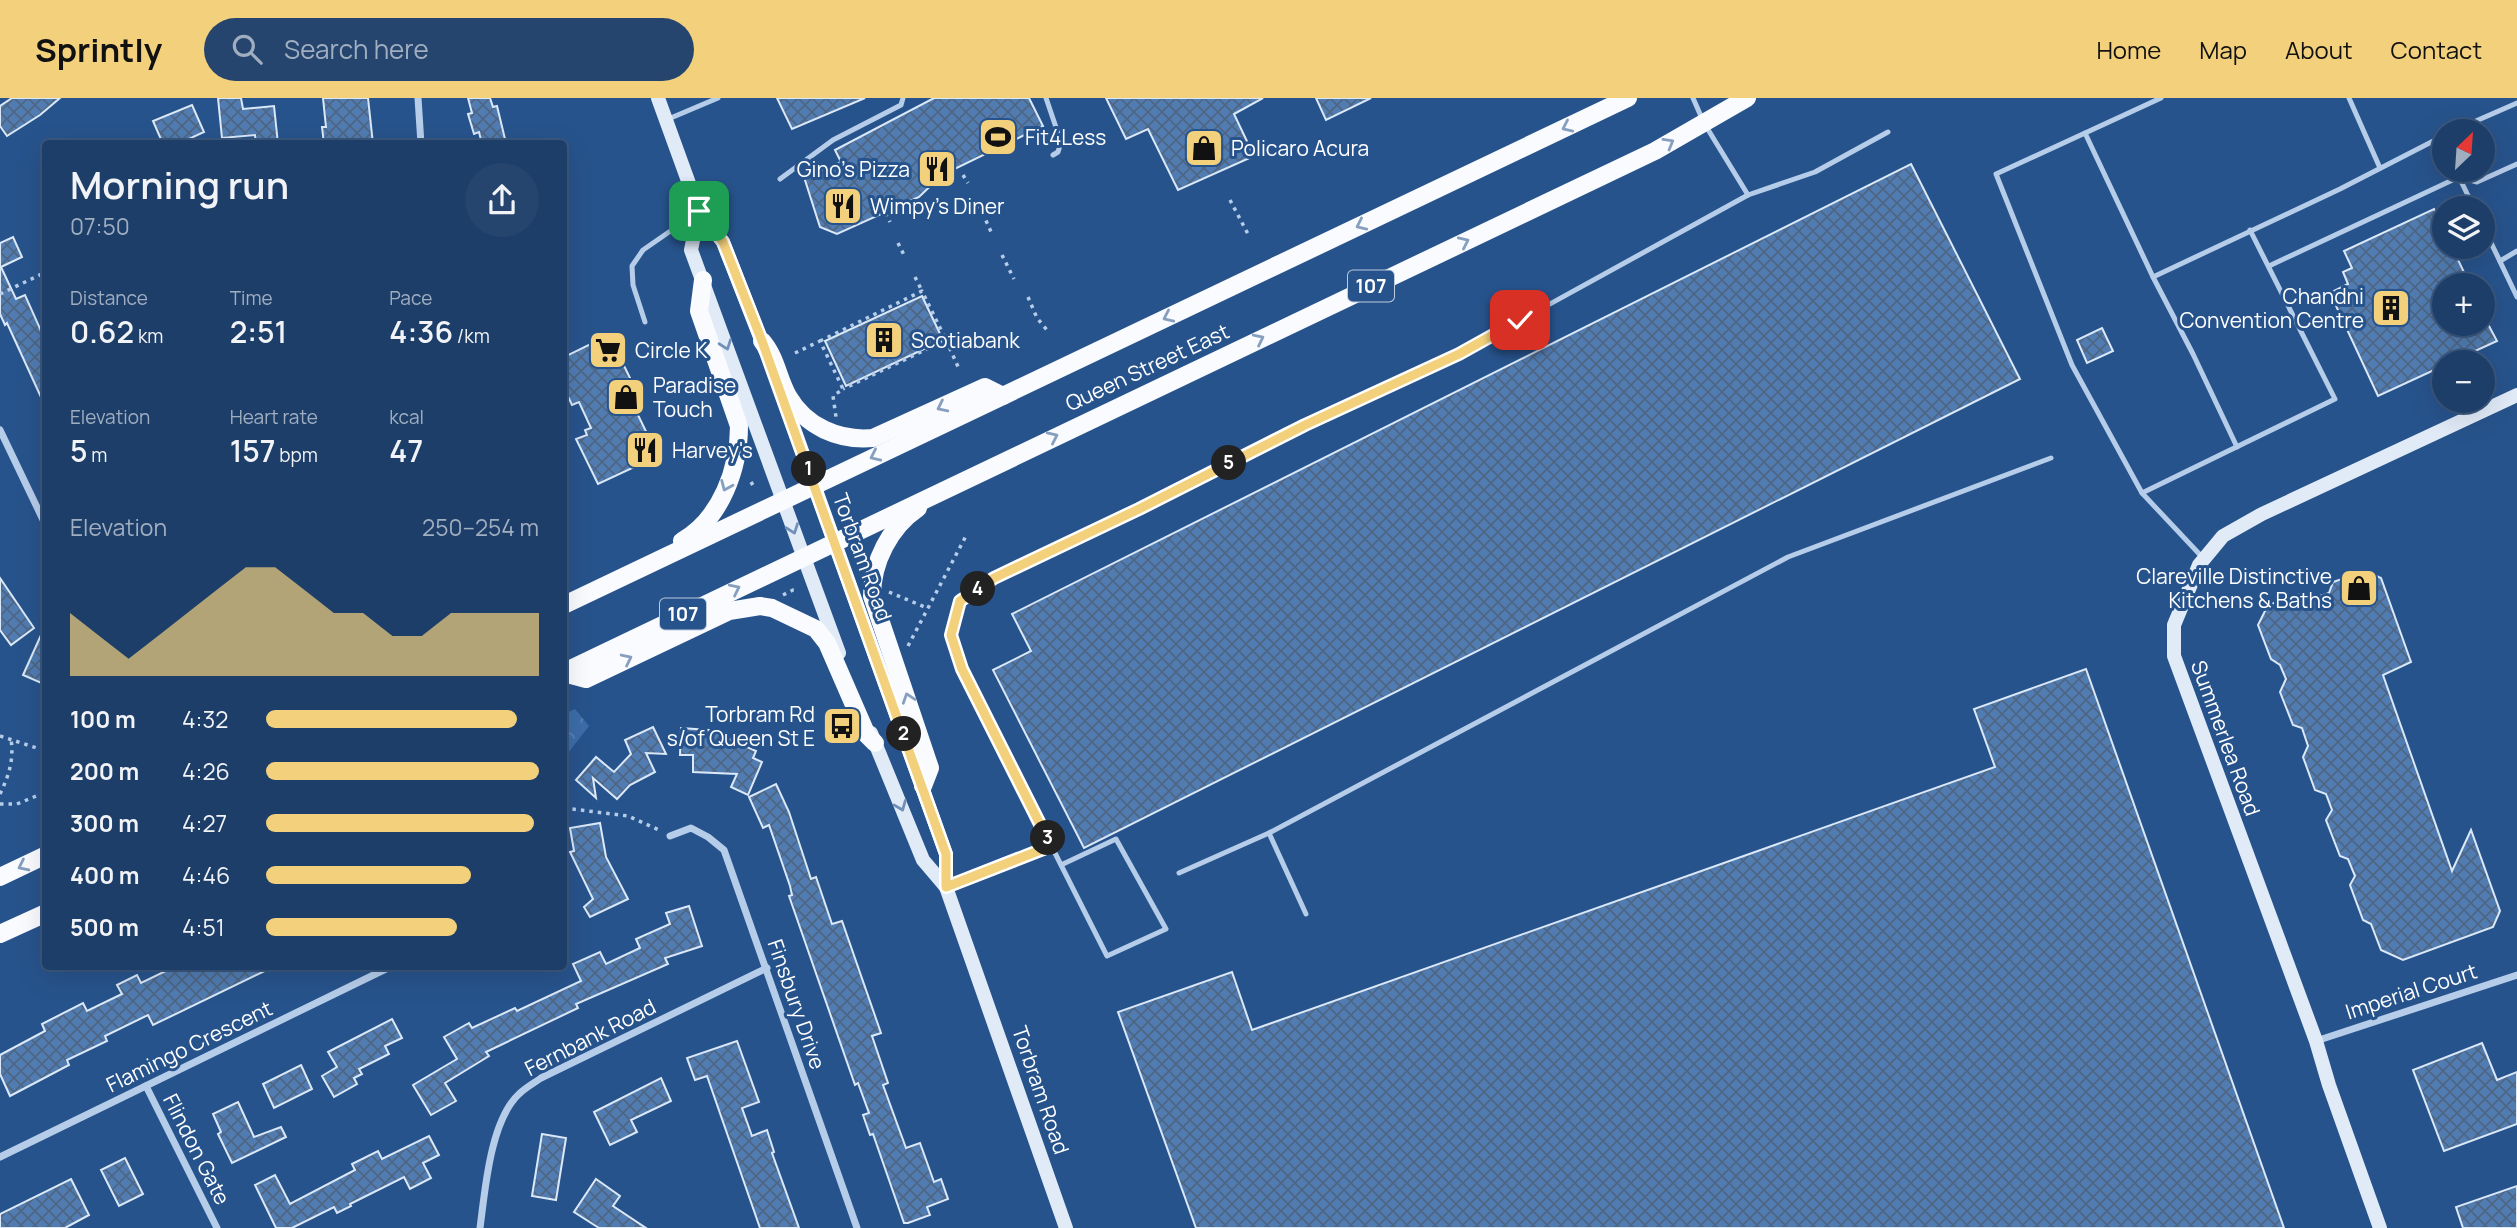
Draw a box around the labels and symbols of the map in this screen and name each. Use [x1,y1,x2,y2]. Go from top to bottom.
sports icon: Fit4Less [977,116,1019,158]
one-way arrow [1562,119,1574,133]
north arrow [2432,119,2496,182]
place label: Fit4Less [1025,123,1106,151]
shop icon: Policaro Acura [1183,127,1225,169]
place label: Policaro Acura [1231,134,1369,162]
one-way arrow [1662,138,1674,151]
restaurant icon: Gino's Pizza [916,148,958,190]
place label: Gino's Pizza [797,155,910,183]
pin [669,181,729,241]
restaurant icon: Wimpy's Diner [822,185,864,227]
place label: Wimpy's Diner [870,192,1005,220]
one-way arrow [1356,217,1368,231]
one-way arrow [1457,236,1469,250]
road number: 107 [1348,270,1394,302]
place label: Chandni Convention Centre [2179,282,2364,334]
building icon: Chandni Convention Centre [2370,287,2412,329]
pin [1490,290,1550,350]
one-way arrow [1163,309,1175,323]
street label: Queen Street East [1061,317,1233,417]
building icon: Scotiabank [863,319,905,361]
place label: Scotiabank [911,326,1020,354]
supermarket icon: Circle K [587,329,629,371]
one-way arrow [1252,334,1264,348]
place label: Circle K [635,336,708,364]
one-way arrow [718,338,732,350]
place label: Paradise Touch [653,371,736,423]
shop icon: Paradise Touch [605,376,647,418]
one-way arrow [937,399,949,413]
restaurant icon: Harvey's [624,429,666,471]
one-way arrow [1046,431,1058,445]
place label: Harvey's [672,436,753,464]
pin: 5 [1212,446,1246,480]
one-way arrow [870,448,882,462]
pin: 1 [792,452,826,486]
one-way arrow [721,480,735,492]
street label: Torbram Road [827,489,899,625]
one-way arrow [785,522,799,534]
place label: Clareville Distinctive Kitchens & Baths [2136,562,2332,614]
shop icon: Clareville Distinctive Kitchens & Baths [2338,567,2380,609]
pin: 4 [960,572,996,606]
one-way arrow [728,583,740,597]
road number: 107 [660,598,706,629]
one-way arrow [619,654,632,668]
street label: Summerlea Road [2185,656,2267,820]
one-way arrow [902,692,916,705]
place label: Torbram Rd s/of Queen St E [667,700,815,752]
bus stop icon: Torbram Rd s/of Queen St E [821,705,863,747]
pin: 2 [886,716,922,752]
one-way arrow [893,798,907,811]
pin: 3 [1030,820,1066,856]
one-way arrow [18,858,30,872]
street label: Finsbury Drive [762,935,832,1073]
street label: Imperial Court [2342,957,2480,1025]
street label: Fernbank Road [520,992,660,1082]
street label: Flamingo Crescent [101,994,277,1098]
street label: Torbram Road [1006,1022,1076,1158]
street label: Flindon Gate [157,1089,237,1209]

